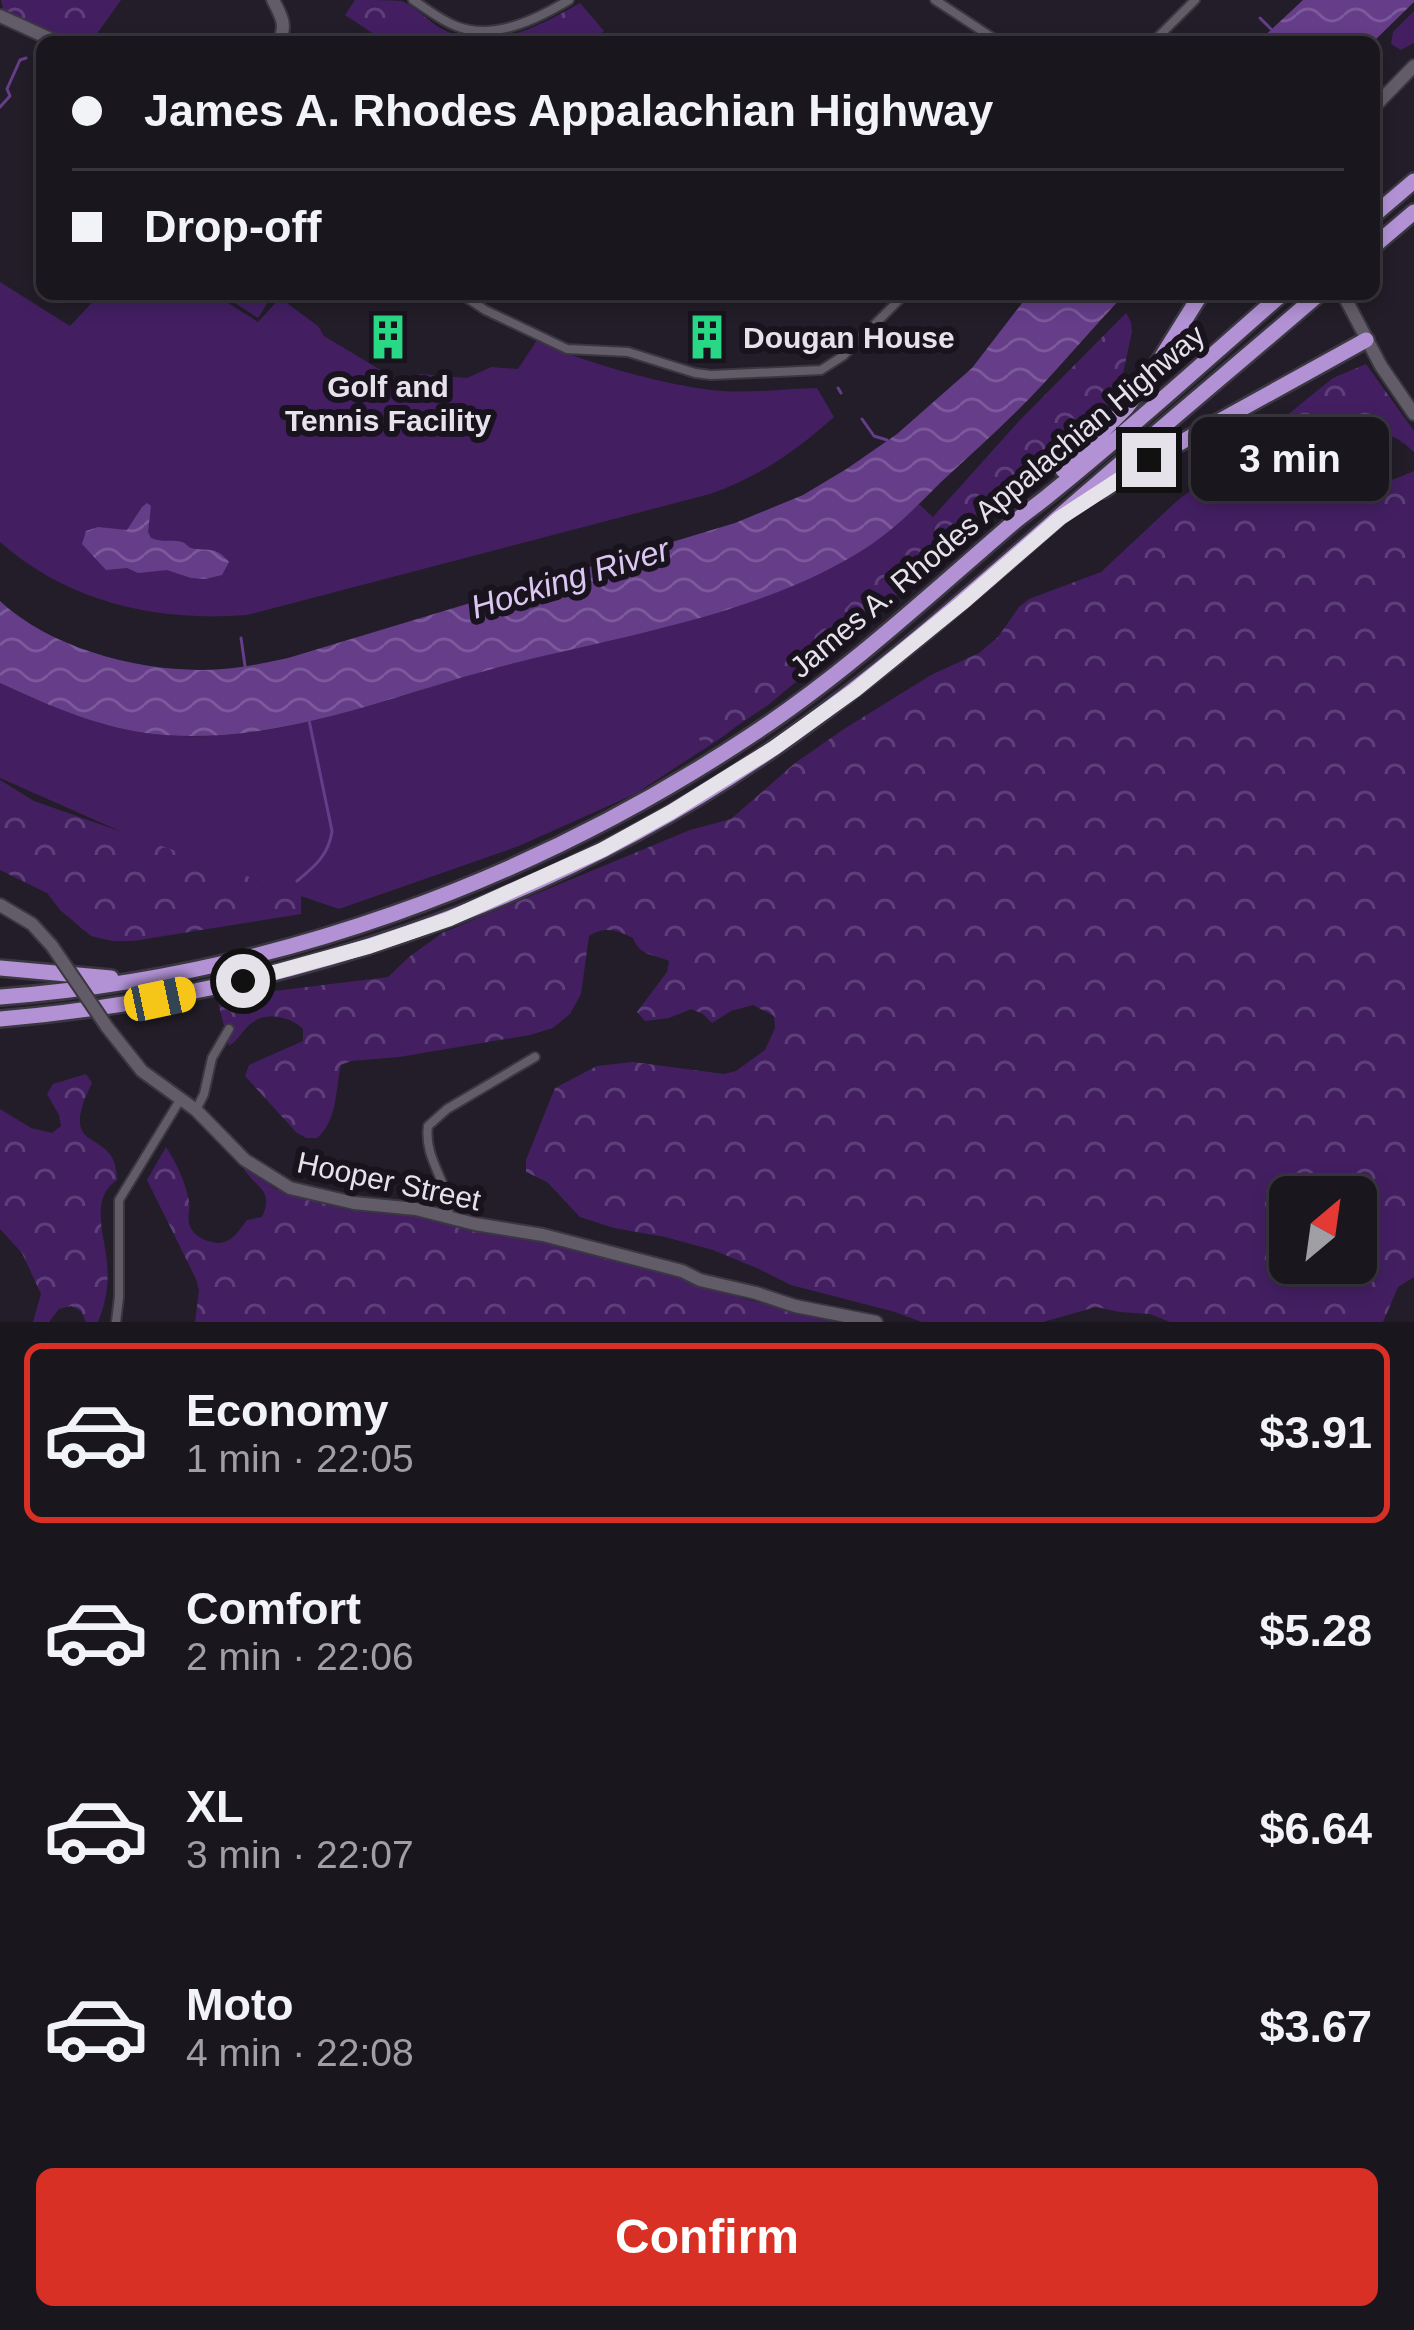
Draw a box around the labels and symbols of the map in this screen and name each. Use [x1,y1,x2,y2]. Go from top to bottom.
building icon: Golf and Tennis Facility [363,312,413,362]
building icon: Dougan House [682,312,732,362]
street label: James A. Rhodes Appalachian Highway [783,318,1211,684]
place label: Dougan House [743,321,955,354]
place label: Golf and Tennis Facility [285,370,491,437]
callout: 3 min [1191,418,1389,502]
route end [1122,433,1176,487]
water label: Hocking River [466,530,676,626]
route start [216,954,270,1008]
car [121,974,199,1024]
street label: Hooper Street [294,1145,484,1217]
north arrow [1269,1176,1377,1284]

